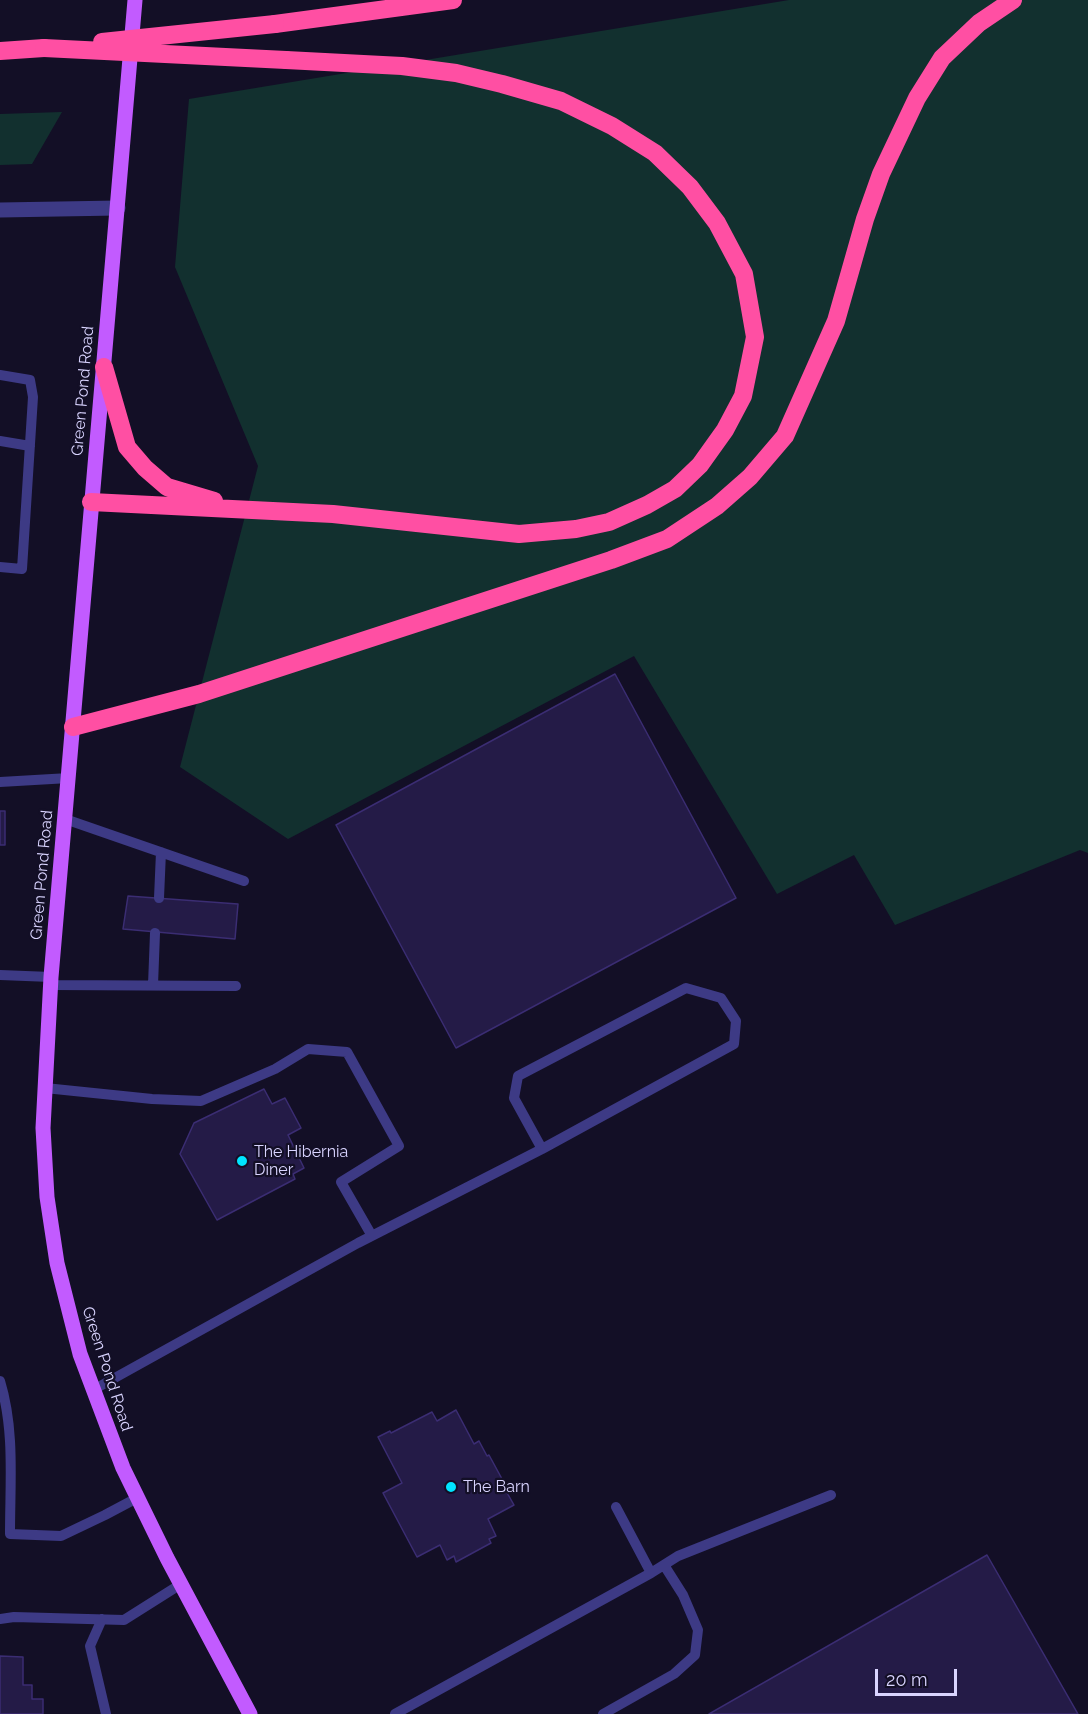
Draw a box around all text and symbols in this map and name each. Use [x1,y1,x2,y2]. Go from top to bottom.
street label: Green Pond Road [68,325,98,457]
street label: Green Pond Road [27,809,57,941]
place label: The Hibernia Diner [254,1142,348,1180]
marker: The Hibernia Diner [235,1154,249,1168]
street label: Green Pond Road [78,1304,136,1434]
place label: The Barn [463,1477,530,1497]
marker: The Barn [444,1480,458,1494]
scale bar [878,1657,960,1695]
text: 20 m [886,1669,928,1690]

